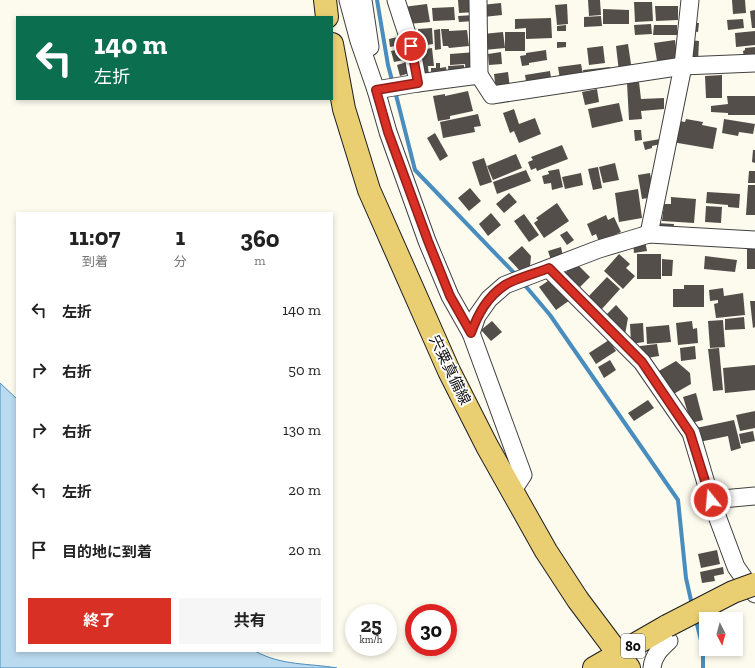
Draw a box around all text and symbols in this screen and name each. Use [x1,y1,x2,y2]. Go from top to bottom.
text: 140 m [94,28,167,61]
pin [394,29,428,63]
icon: left [28,32,80,84]
icon: arrive [400,35,422,57]
text: 左折 [94,66,130,88]
text: 11:07 [69,222,120,251]
text: 1 [175,222,185,251]
text: 360 [240,224,280,253]
text: m [254,253,266,268]
text: 到着 [82,254,108,269]
text: 分 [174,254,187,269]
icon: left [28,299,50,321]
text: 140 m [282,301,321,319]
text: 左折 [62,303,92,321]
street label: 宍粟真備線 [425,332,475,408]
icon: right [28,359,50,381]
text: 50 m [288,361,321,379]
text: 右折 [62,363,92,381]
icon: right [28,419,50,441]
text: 130 m [283,421,321,439]
text: 右折 [62,423,92,441]
icon: left [28,479,50,501]
position arrow [690,479,732,521]
text: 20 m [288,481,321,499]
text: 左折 [62,483,92,501]
icon: arrive [28,539,50,561]
text: 20 m [288,541,321,559]
text: 目的地に到着 [62,543,152,561]
button: 終了 [28,598,171,644]
button: 共有 [179,598,321,644]
speed limit sign: 30 [405,604,457,656]
north arrow [699,612,743,656]
map controls [699,612,743,656]
text: 25 [360,613,382,637]
text: km/h [360,634,382,646]
road number: 80 [621,634,645,658]

